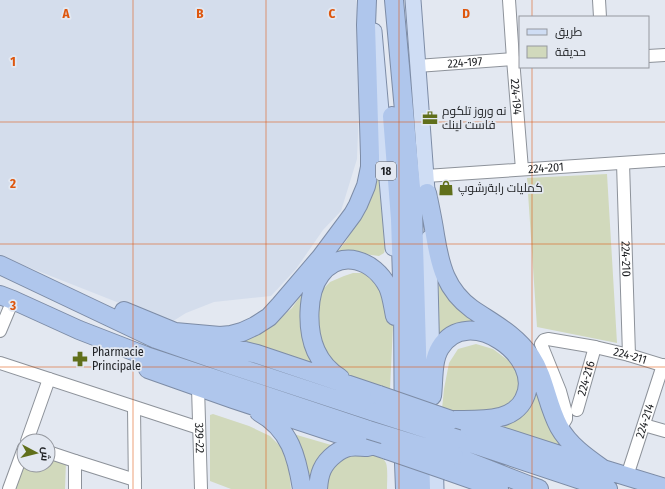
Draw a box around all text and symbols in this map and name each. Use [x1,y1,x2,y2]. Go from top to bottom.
text: A [61,6,70,21]
text: B [196,6,204,21]
text: C [329,6,336,21]
text: D [462,6,470,21]
legend [519,16,649,68]
text: طريق [555,25,583,39]
text: حديقة [555,45,586,59]
text: 1 [10,54,16,69]
street label: 224-197 [447,54,483,71]
street label: 224-194 [508,78,525,115]
place label: نه وروز تلكوم فاست لينك [442,104,506,132]
office icon: نه وروز تلكوم فاست لينك [421,109,439,127]
street label: 224-201 [527,160,564,176]
road number: 18 [376,162,396,180]
text: 2 [9,176,16,191]
shop icon: کملیات رابةرشوپ [437,179,455,197]
place label: کملیات رابةرشوپ [458,181,543,197]
street label: 224-210 [618,241,634,277]
text: 3 [9,298,16,313]
place label: Pharmacie Principale [92,345,144,373]
street label: 224-211 [612,345,649,367]
pharmacy icon: Pharmacie Principale [71,350,89,368]
street label: 224-216 [574,359,598,397]
street label: 224-214 [633,402,657,440]
street label: 329-22 [192,422,207,454]
north arrow [16,433,56,473]
text: ش [38,446,53,462]

